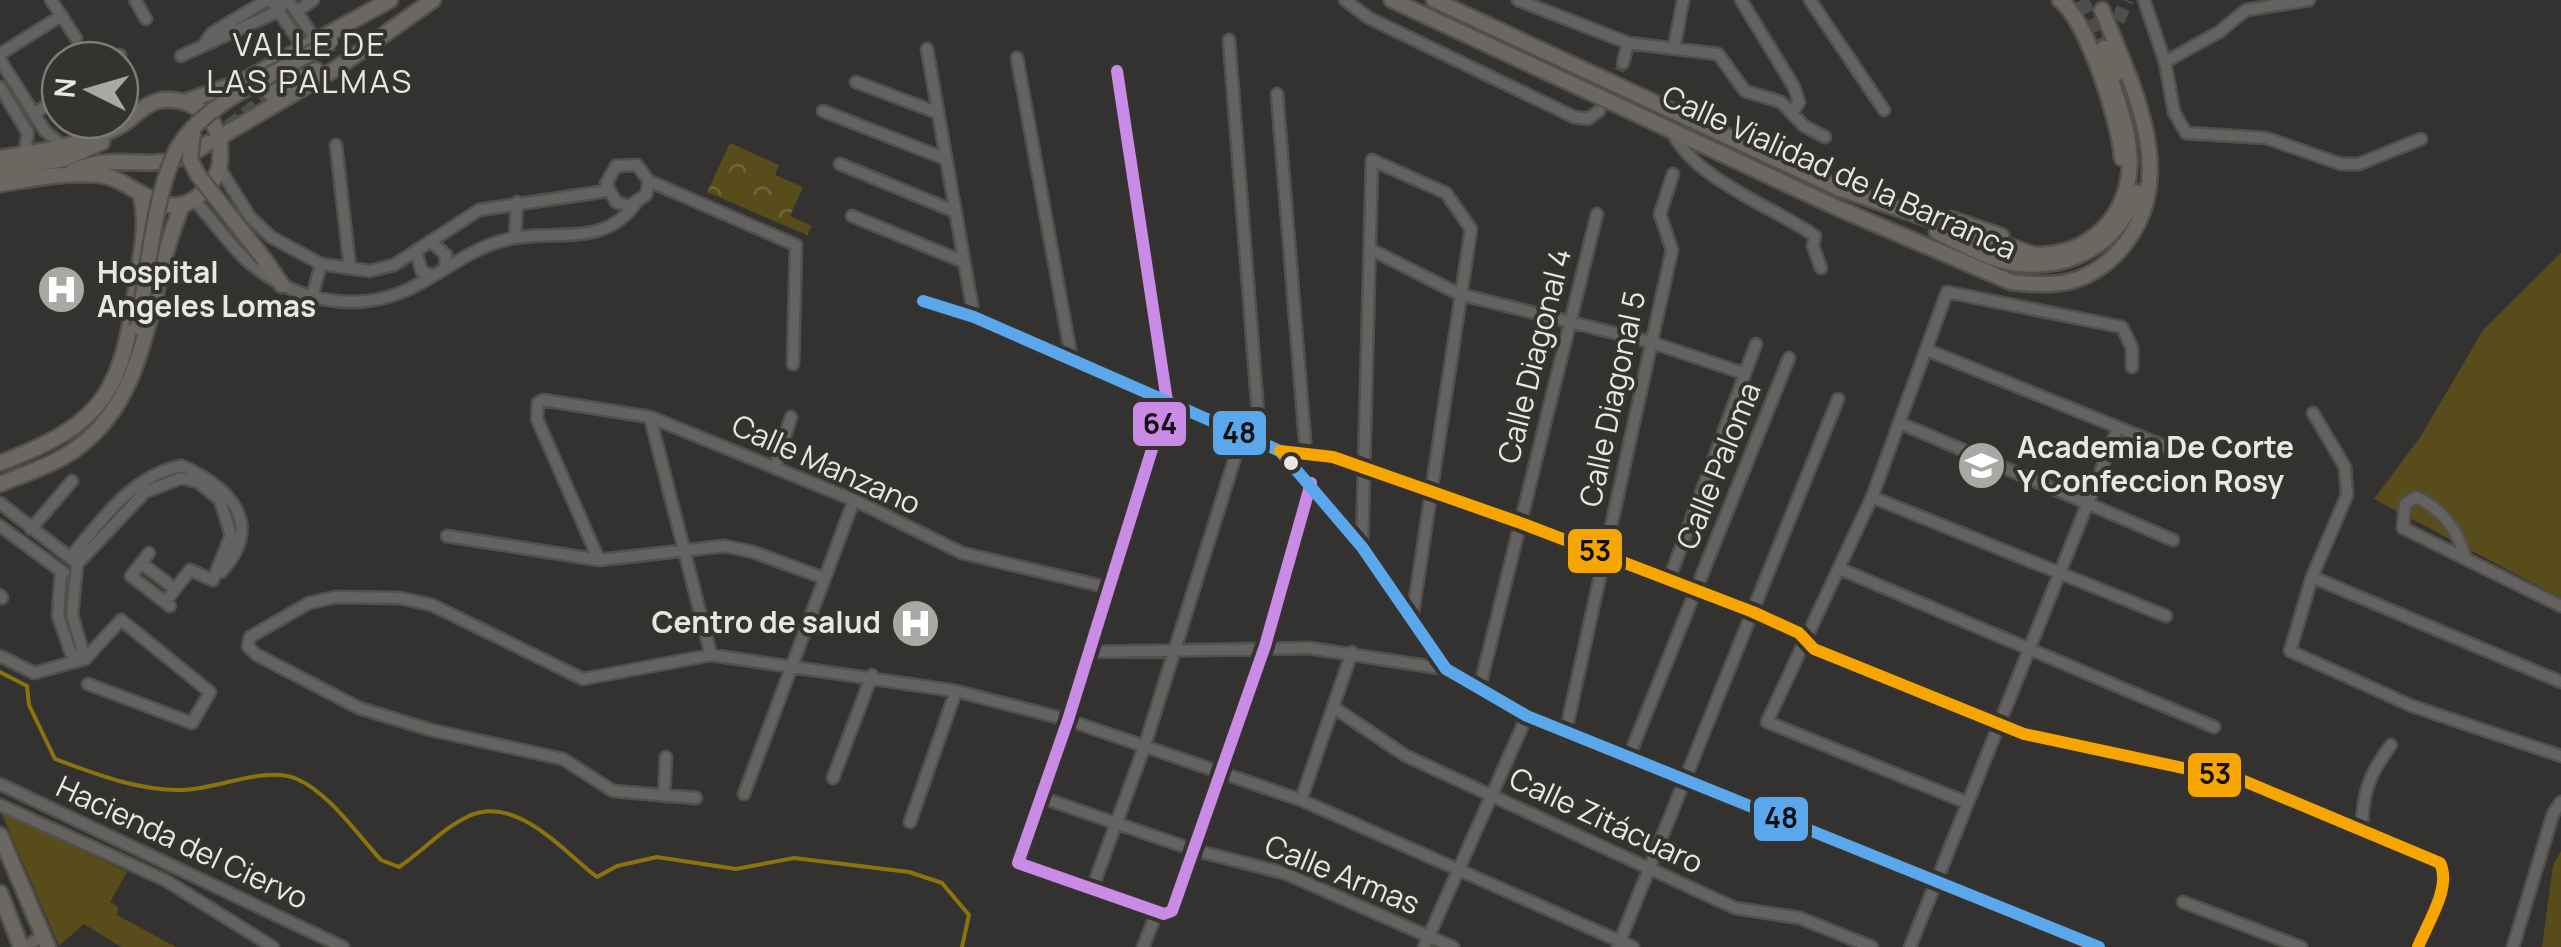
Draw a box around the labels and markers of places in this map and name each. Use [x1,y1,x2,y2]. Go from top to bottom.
place label: Hospital Angeles Lomas [97,251,316,326]
hospital icon: Hospital Angeles Lomas [36,264,88,316]
place label: Academia De Corte Y Confeccion Rosy [2017,426,2294,501]
school or university icon: Academia De Corte Y Confeccion Rosy [1956,439,2008,491]
unlabelled marker [1281,453,1301,473]
hospital icon: Centro de salud [890,597,942,649]
place label: Centro de salud [651,601,881,642]

